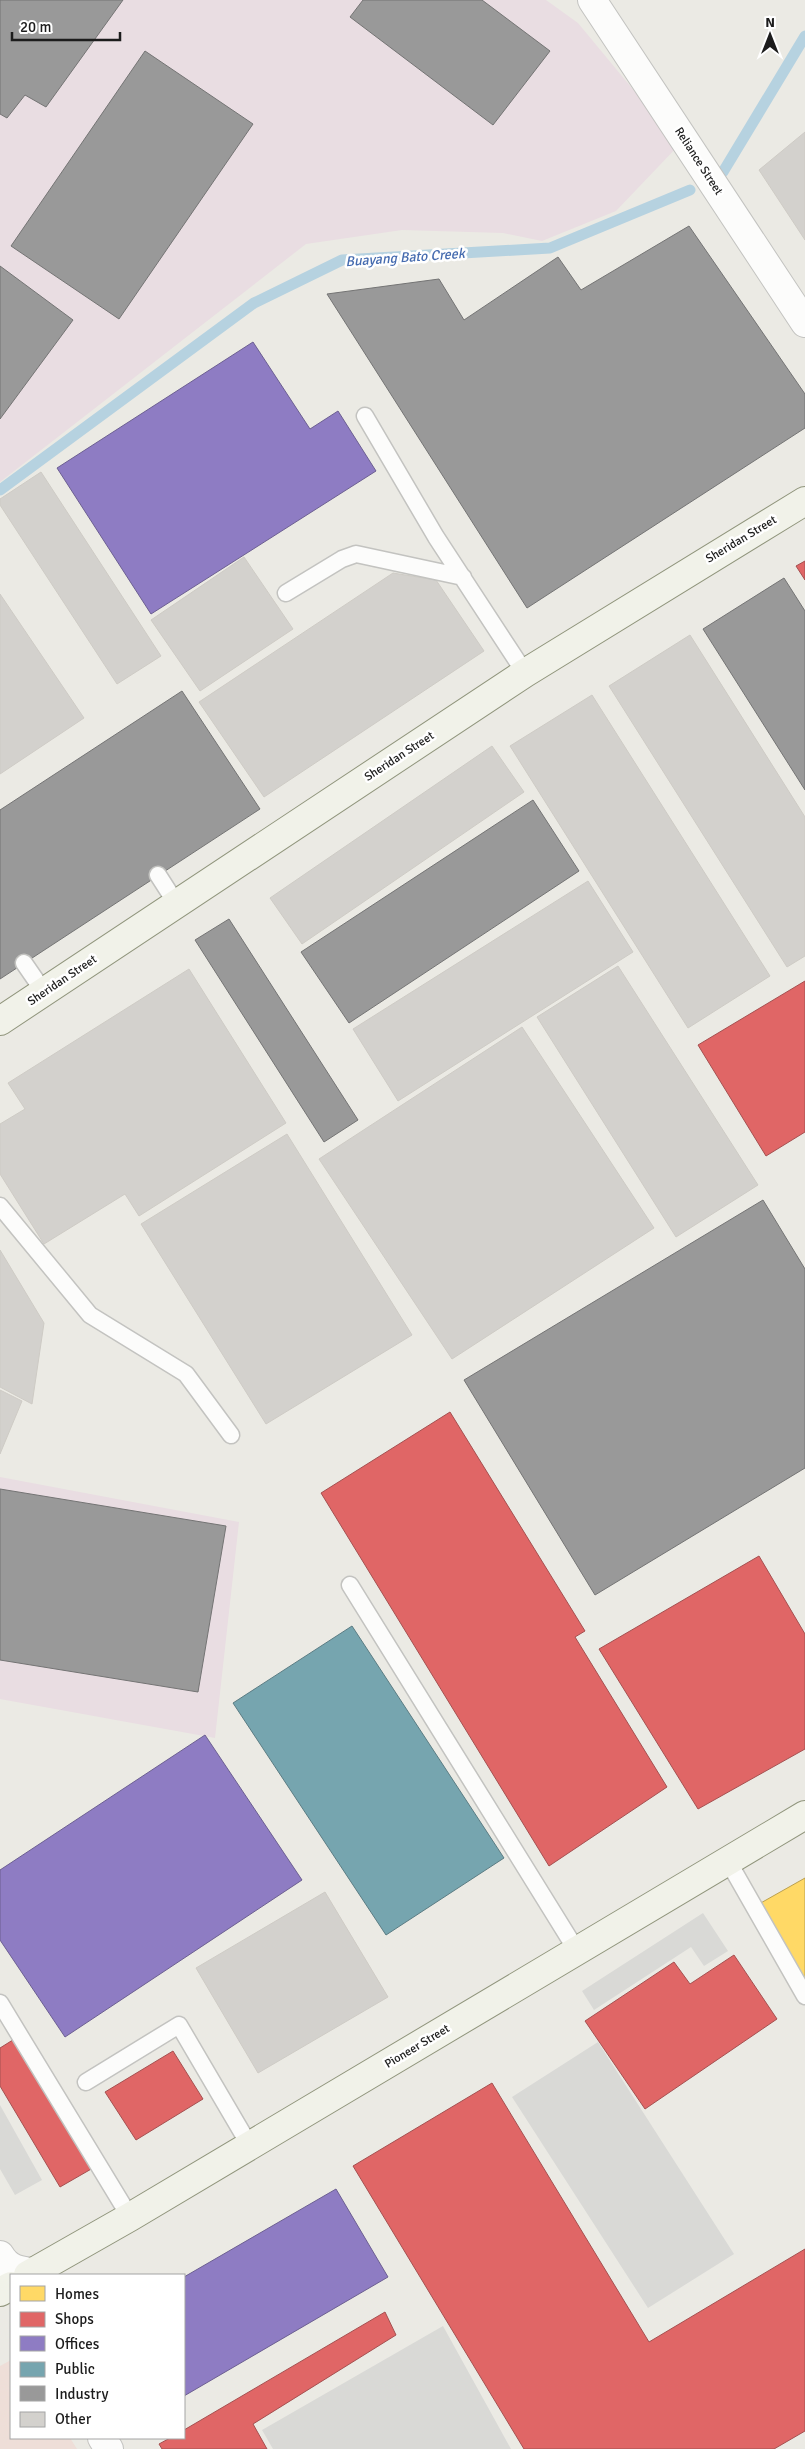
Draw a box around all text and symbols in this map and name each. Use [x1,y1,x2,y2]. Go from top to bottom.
scale bar [12,10,120,42]
north arrow [745,10,795,60]
text: N [765,14,775,31]
text: 20 m [20,18,51,36]
street label: Reliance Street [671,125,726,198]
water label: Buayang Bato Creek [345,245,467,270]
street label: Sheridan Street [703,512,779,566]
street label: Sheridan Street [362,728,437,784]
street label: Sheridan Street [25,952,100,1009]
street label: Pioneer Street [382,2021,452,2072]
legend [10,2274,185,2439]
text: Homes [55,2285,99,2303]
text: Shops [55,2310,94,2328]
text: Offices [55,2335,100,2353]
text: Public [55,2360,95,2378]
text: Industry [55,2385,108,2403]
text: Other [55,2410,92,2428]

